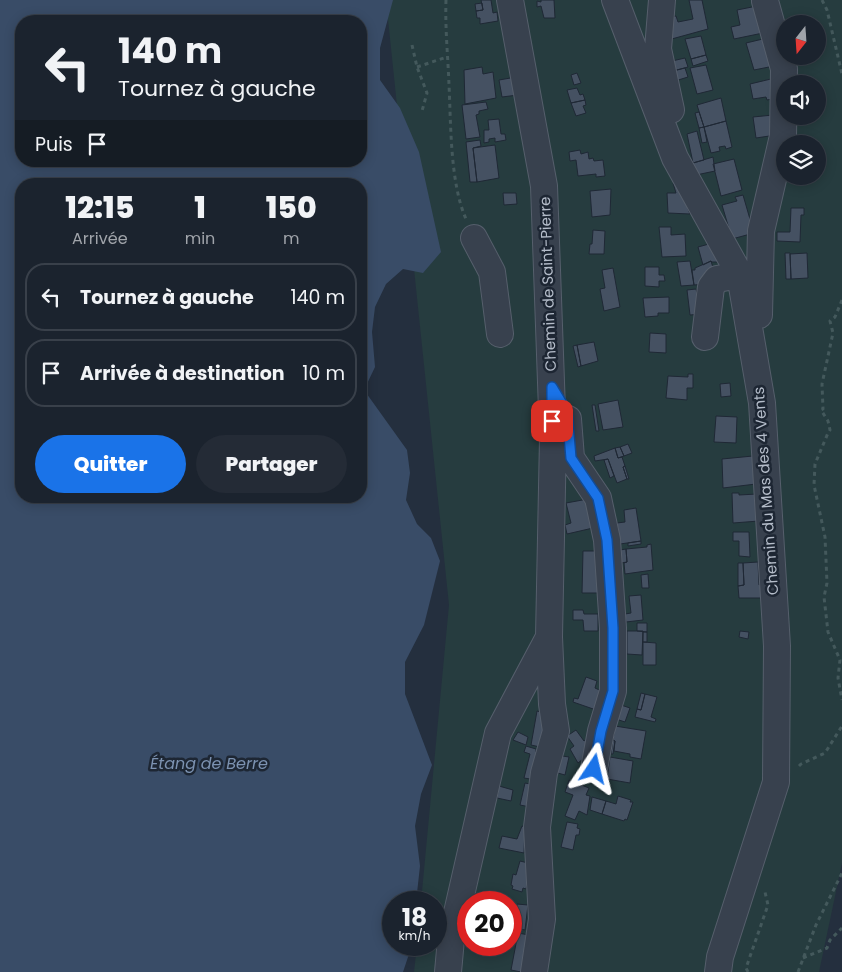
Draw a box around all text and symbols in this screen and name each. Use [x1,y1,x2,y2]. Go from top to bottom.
north arrow [776,15,826,65]
map controls [776,15,826,185]
text: 140 m [118,26,222,75]
icon: left [35,35,100,100]
text: Tournez à gauche [118,73,316,104]
button: sound [776,75,826,125]
icon: arrive [83,130,111,158]
text: Puis [35,131,73,158]
button: layers [776,135,826,185]
text: 12:15 [65,186,134,229]
text: 1 [194,186,206,229]
text: 150 [266,186,317,229]
street label: Chemin de Saint-Pierre [534,196,561,372]
text: Arrivée [72,227,128,250]
text: min [185,227,215,250]
text: m [283,227,299,250]
icon: left [37,283,65,311]
text: Tournez à gauche [80,284,254,311]
text: 140 m [290,284,345,311]
icon: arrive [37,359,65,387]
text: Arrivée à destination [80,360,285,387]
text: 10 m [302,360,345,387]
street label: Chemin du Mas des 4 Vents [748,386,783,596]
pin [531,400,573,442]
icon: arrive [538,407,566,435]
button: Quitter [35,435,186,493]
button: Partager [196,435,347,493]
position arrow [567,742,619,794]
water label: Étang de Berre [150,752,268,775]
speed limit sign: 20 [457,891,522,956]
text: 18 [402,900,427,935]
text: km/h [399,927,430,944]

